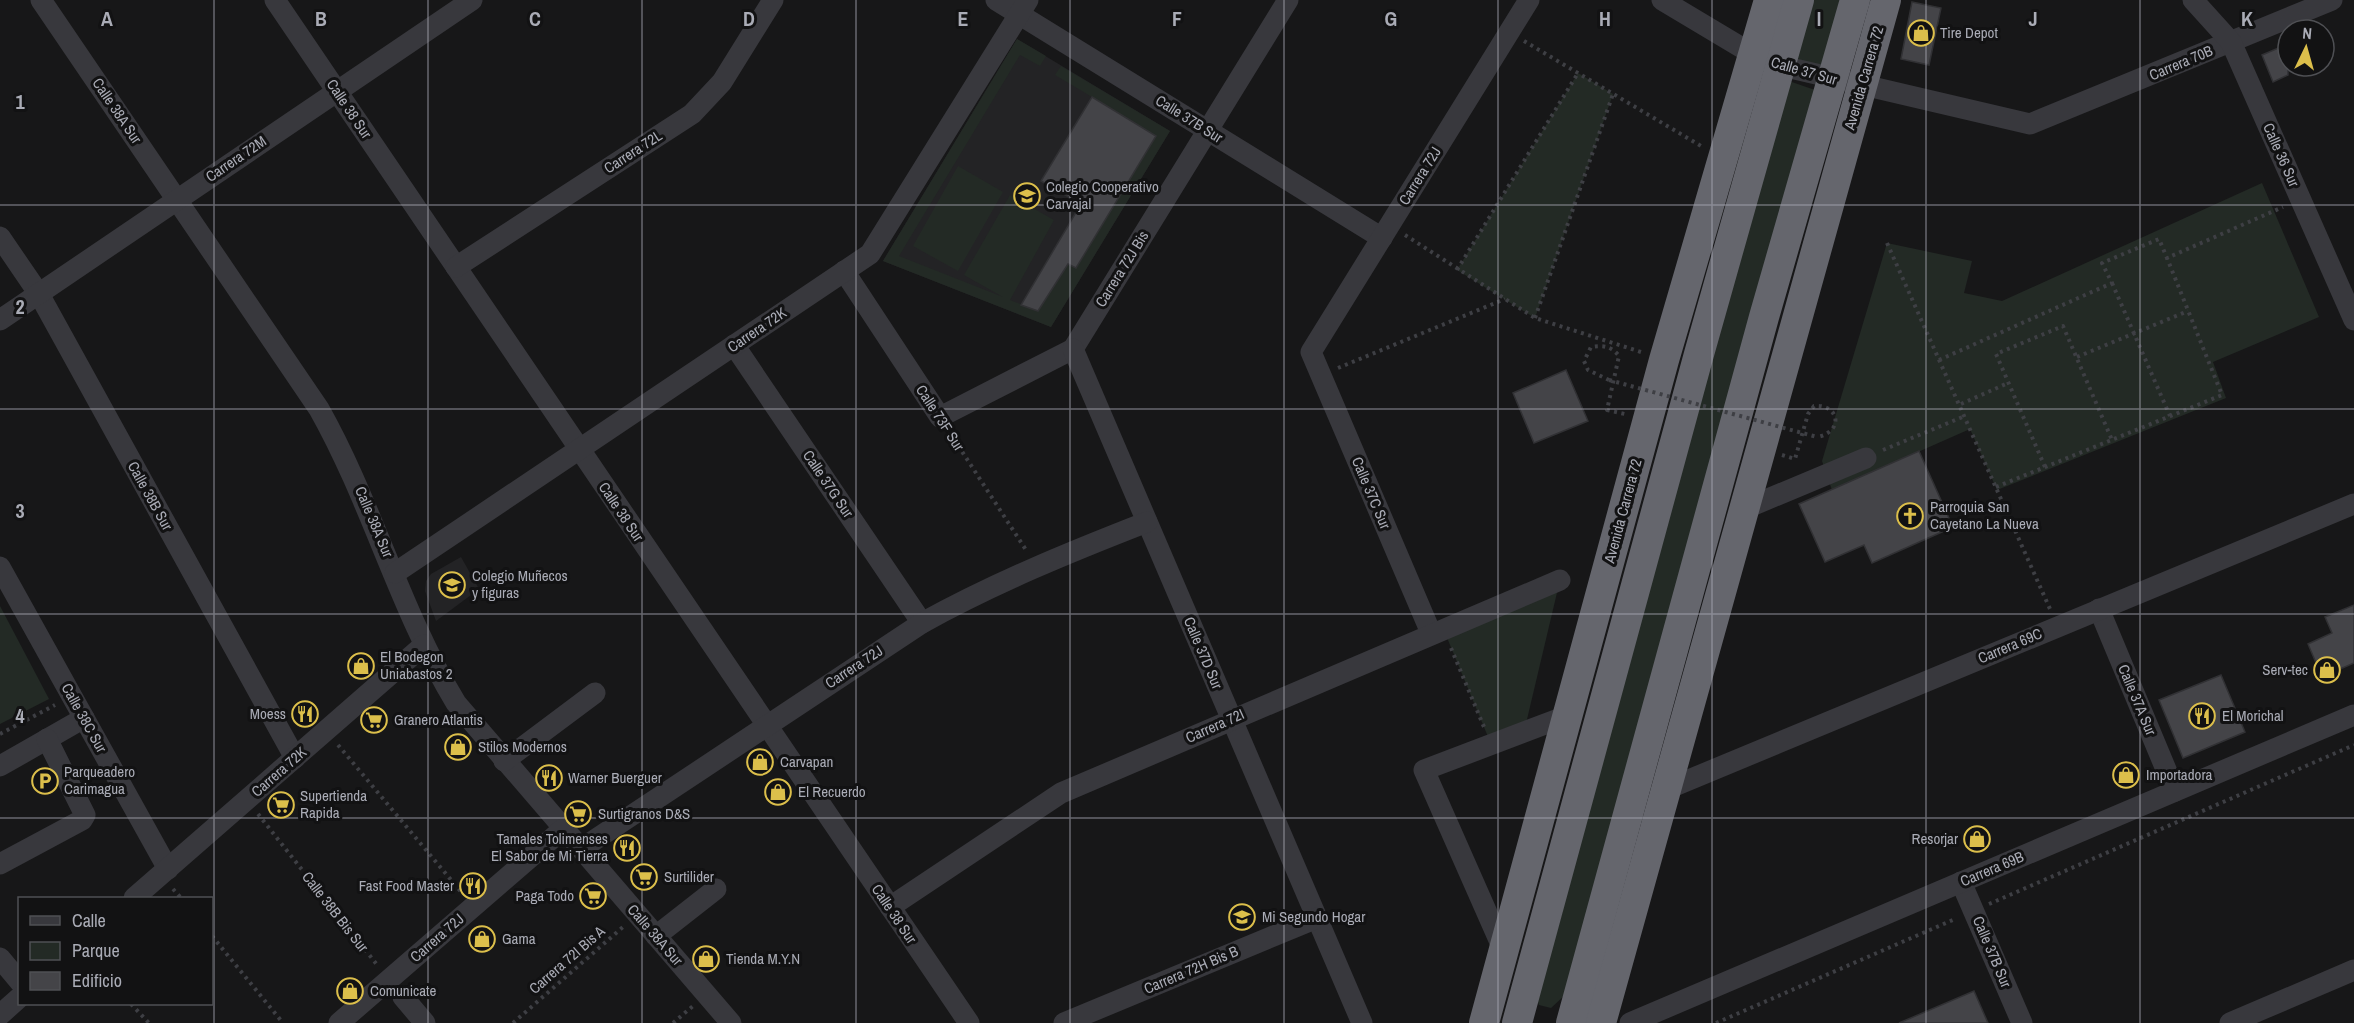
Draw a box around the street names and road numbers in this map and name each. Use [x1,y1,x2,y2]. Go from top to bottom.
street label: Avenida Carrera 72 [1838,23,1888,133]
street label: Carrera 70B [2146,40,2216,85]
street label: Calle 37 Sur [1769,51,1840,90]
street label: Calle 38A Sur [88,74,147,148]
street label: Calle 38 Sur [322,75,377,143]
street label: Calle 37B Sur [1152,90,1227,148]
street label: Calle 36 Sur [2258,120,2305,190]
street label: Carrera 72L [599,125,666,178]
street label: Carrera 72M [201,131,270,187]
street label: Carrera 72J [1393,143,1446,209]
street label: Carrera 72J Bis [1090,227,1153,311]
street label: Carrera 72K [723,302,791,357]
street label: Calle 73F Sur [911,380,970,455]
street label: Calle 37G Sur [798,446,859,522]
street label: Calle 37C Sur [1347,453,1396,532]
street label: Avenida Carrera 72 [1598,456,1647,566]
street label: Calle 38B Sur [123,457,178,534]
street label: Calle 38 Sur [594,478,649,546]
street label: Calle 38A Sur [350,483,399,561]
street label: Calle 37D Sur [1179,613,1228,692]
street label: Carrera 69C [1975,623,2045,668]
street label: Carrera 72J [821,640,887,693]
street label: Calle 37A Sur [2113,661,2162,739]
street label: Calle 38C Sur [57,679,112,756]
street label: Carrera 72I [1182,703,1247,748]
street label: Carrera 72K [247,741,311,802]
street label: Carrera 69B [1957,846,2027,891]
street label: Calle 38B Bis Sur [297,867,374,956]
street label: Calle 38 Sur [867,880,922,948]
street label: Calle 38A Sur [623,899,688,970]
street label: Carrera 72J [405,908,468,967]
street label: Calle 37B Sur [1968,913,2017,991]
street label: Carrera 72I Bis A [524,920,610,998]
street label: Carrera 72H Bis B [1140,940,1241,999]

